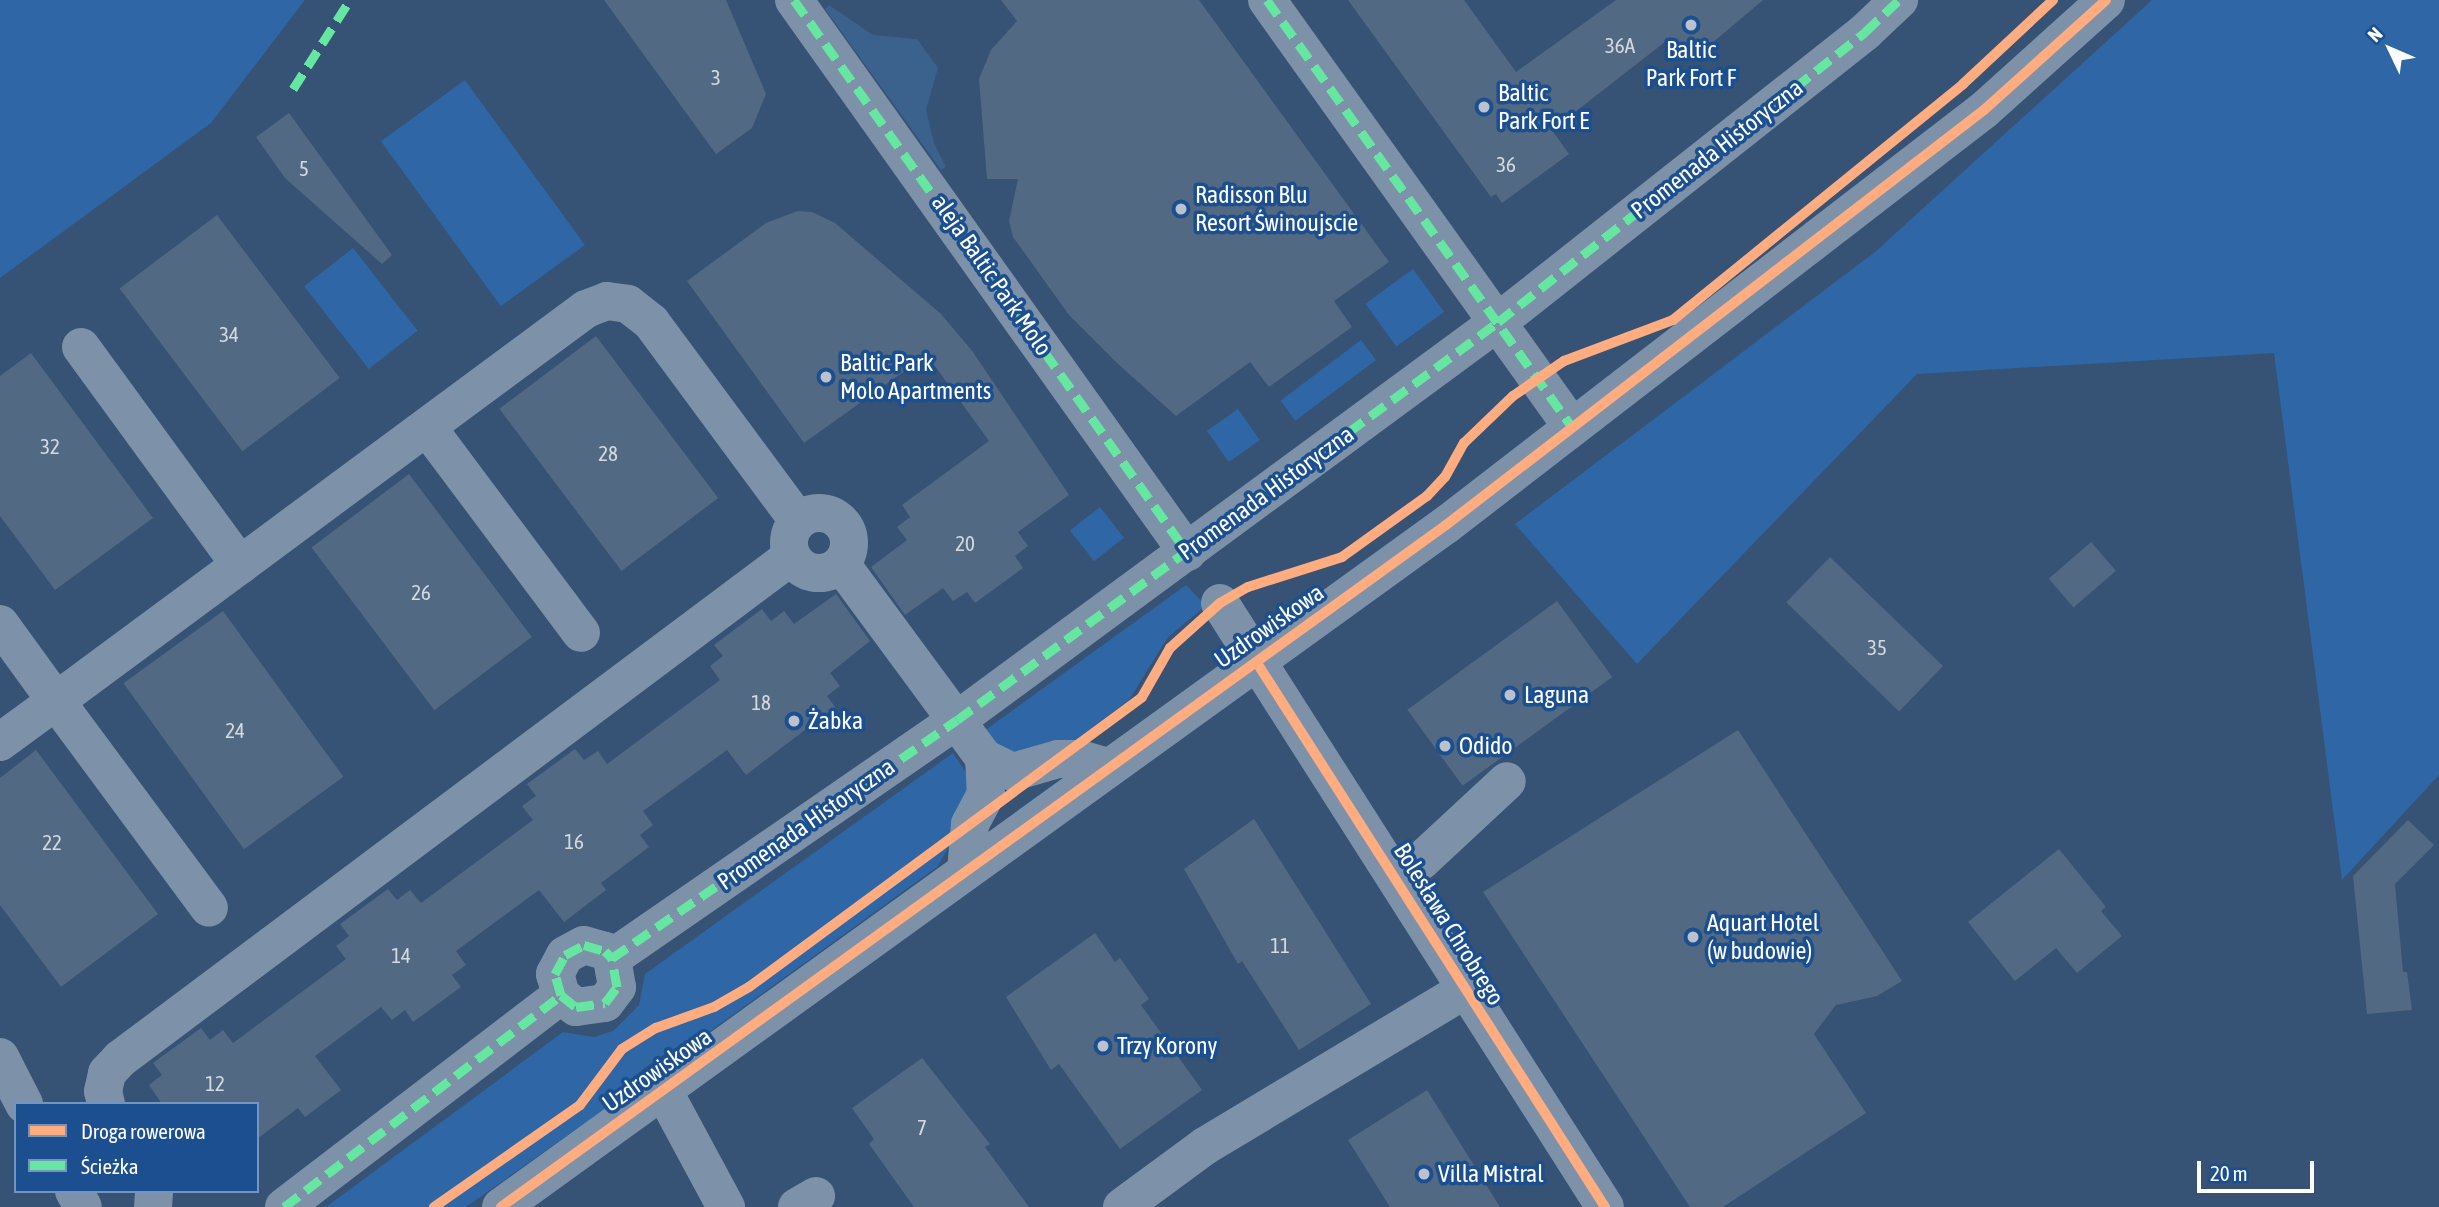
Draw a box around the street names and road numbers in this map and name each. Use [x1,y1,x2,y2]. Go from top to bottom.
street label: Promenada Historyczna [1625,73,1809,225]
street label: aleja Baltic Park Molo [926,189,1058,361]
street label: Promenada Historyczna [1173,420,1359,566]
street label: Uzdrowiskowa [1209,578,1329,674]
street label: Promenada Historyczna [712,752,900,896]
street label: Bolesława Chrobrego [1388,838,1510,1010]
street label: Uzdrowiskowa [597,1022,717,1118]

